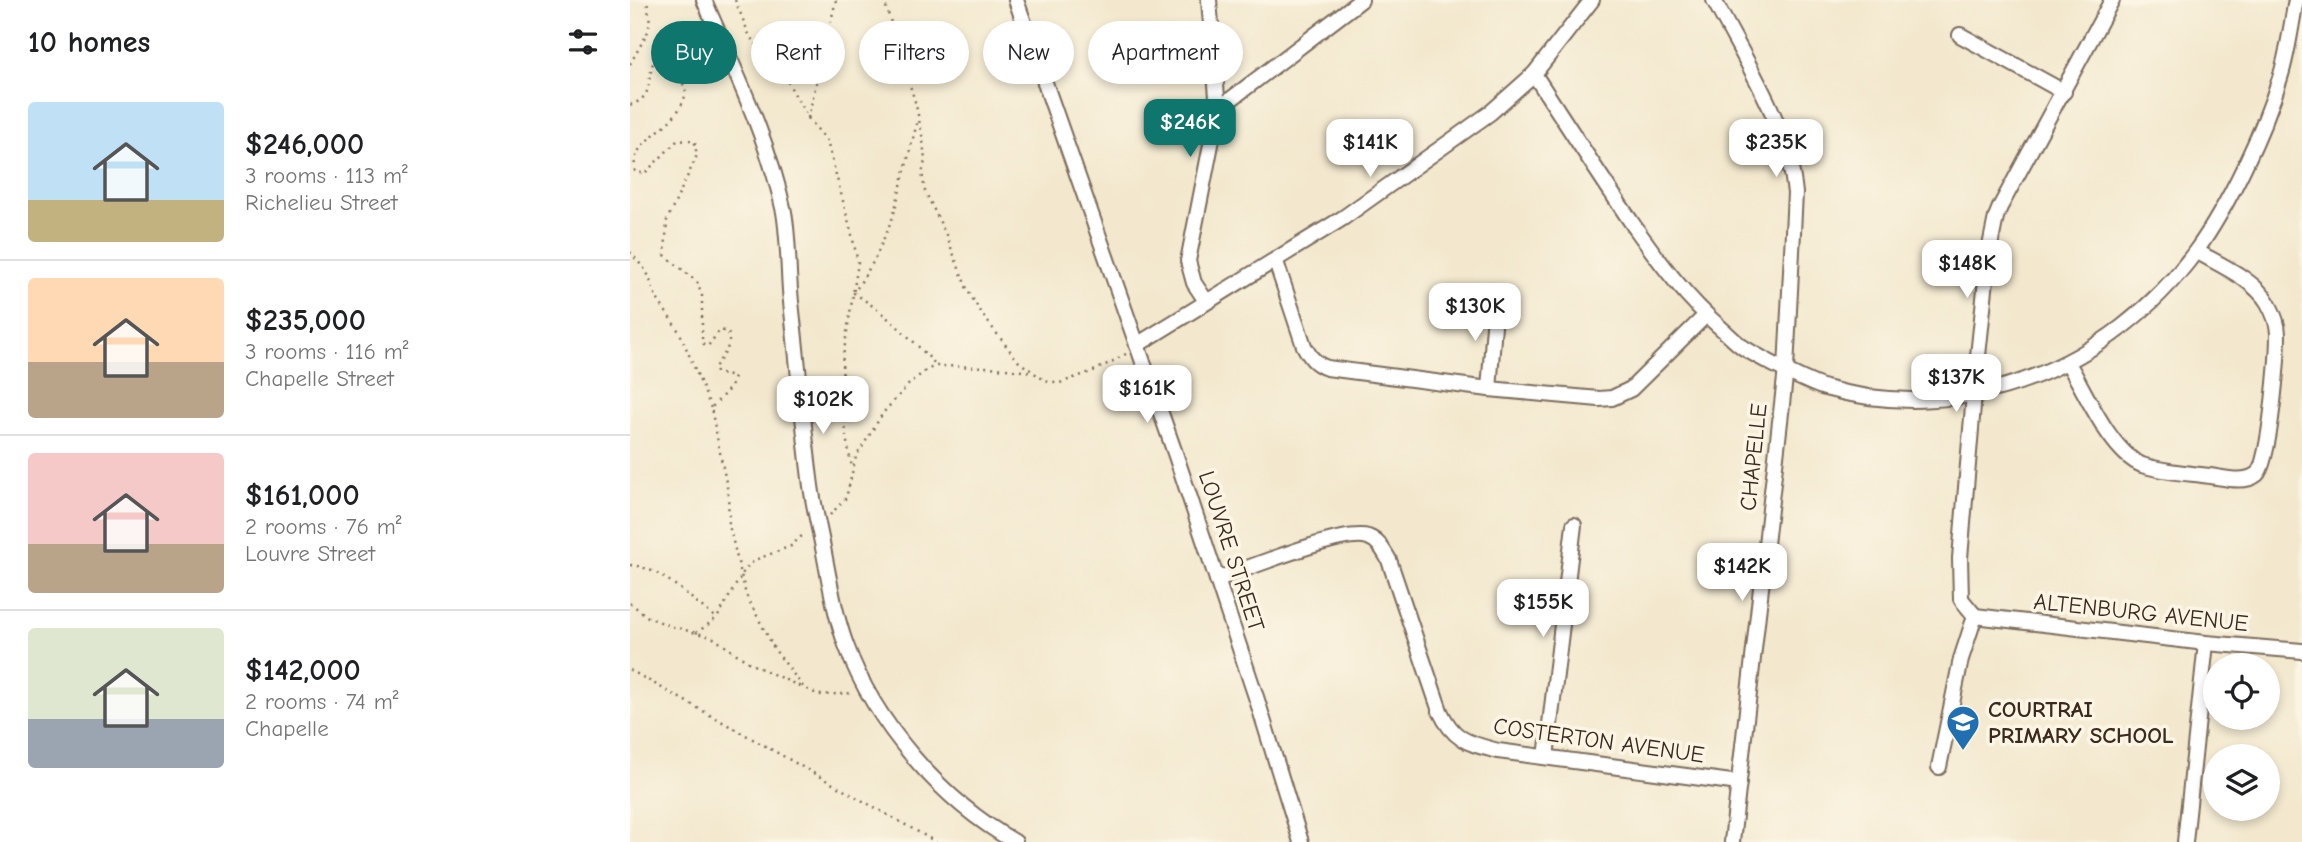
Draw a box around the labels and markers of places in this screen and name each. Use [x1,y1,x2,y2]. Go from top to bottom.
pin: $246K [1141,100,1239,159]
pin: $141K [1321,120,1419,179]
pin: $235K [1727,120,1825,179]
pin: $148K [1918,240,2016,300]
pin: $130K [1426,284,1524,343]
pin: $137K [1907,354,2005,414]
pin: $161K [1098,366,1196,425]
pin: $102K [774,376,872,436]
pin: $142K [1693,544,1791,603]
pin: $155K [1494,580,1592,639]
place label: COURTRAI PRIMARY SCHOOL [1988,696,2174,749]
school or university icon: COURTRAI PRIMARY SCHOOL [1944,703,1982,752]

